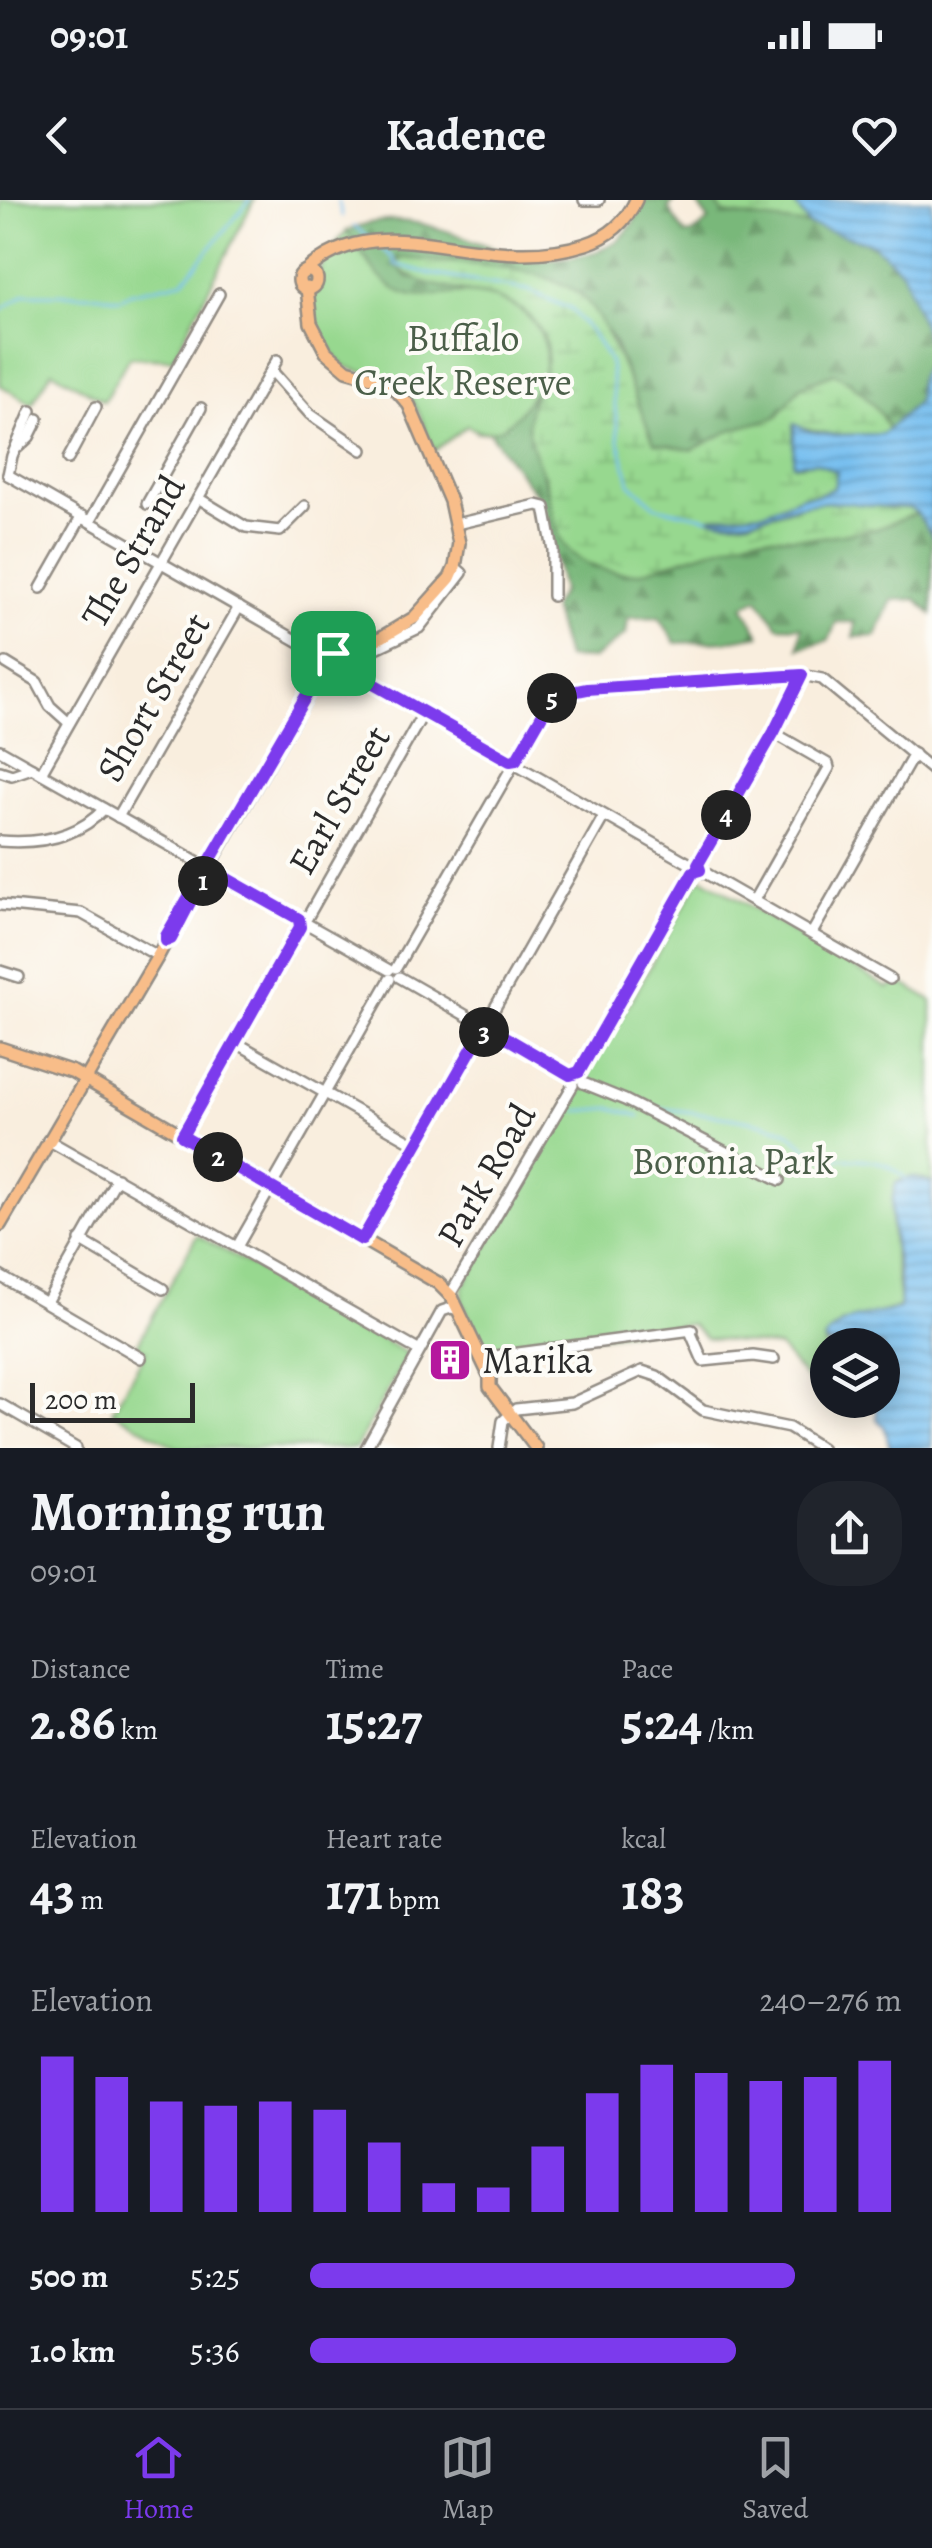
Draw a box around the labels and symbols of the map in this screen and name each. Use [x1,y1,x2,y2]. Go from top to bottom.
park label: Buffalo Creek Reserve [354,312,572,408]
street label: The Strand [68,465,198,637]
street label: Short Street [84,603,222,791]
pin [291,611,376,696]
pin: 5 [527,673,577,723]
street label: Earl Street [275,716,403,884]
pin: 4 [701,790,751,840]
pin: 1 [178,856,228,906]
pin: 3 [459,1007,509,1057]
street label: Park Road [424,1093,548,1256]
pin: 2 [193,1132,243,1182]
park label: Boronia Park [632,1135,834,1187]
place label: Marika [482,1334,593,1386]
building icon: Marika [427,1337,473,1383]
scale bar [30,1378,195,1422]

